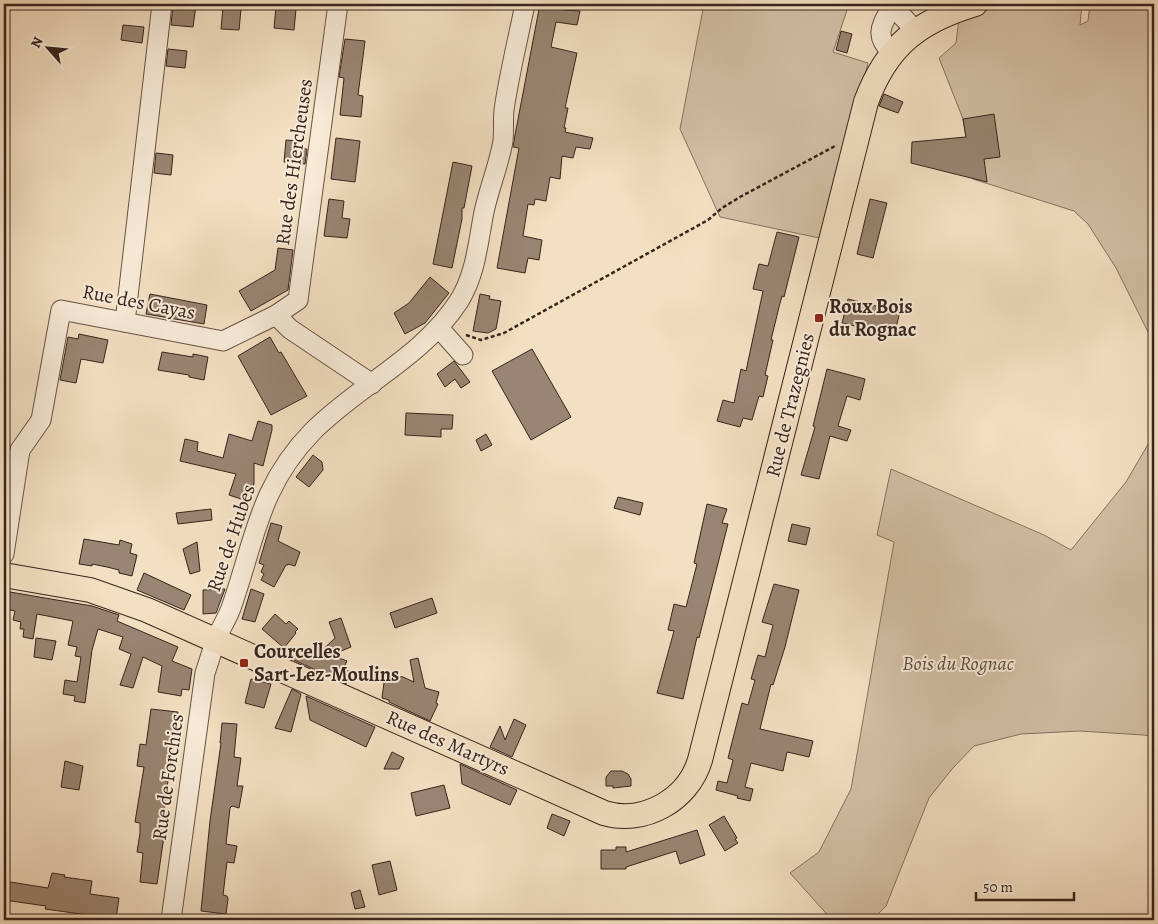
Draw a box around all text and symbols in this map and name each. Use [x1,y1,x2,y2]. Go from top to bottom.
north arrow [22,22,72,72]
text: N [26,33,48,51]
street label: Rue des Hiercheuses [269,77,319,247]
street label: Rue des Cayas [80,278,198,326]
place label: Roux Bois du Rognac [829,293,916,343]
marker: Roux Bois du Rognac [813,312,825,324]
street label: Rue de Trazegnies [759,330,821,480]
street label: Rue de Hubes [200,481,262,595]
place label: Courcelles Sart-Lez-Moulins [254,638,399,688]
park label: Bois du Rognac [902,650,1014,677]
marker: Courcelles Sart-Lez-Moulins [238,657,250,669]
street label: Rue des Martyrs [382,704,514,782]
street label: Rue de Forchies [146,712,190,842]
scale bar [976,869,1073,901]
text: 50 m [983,877,1013,897]

